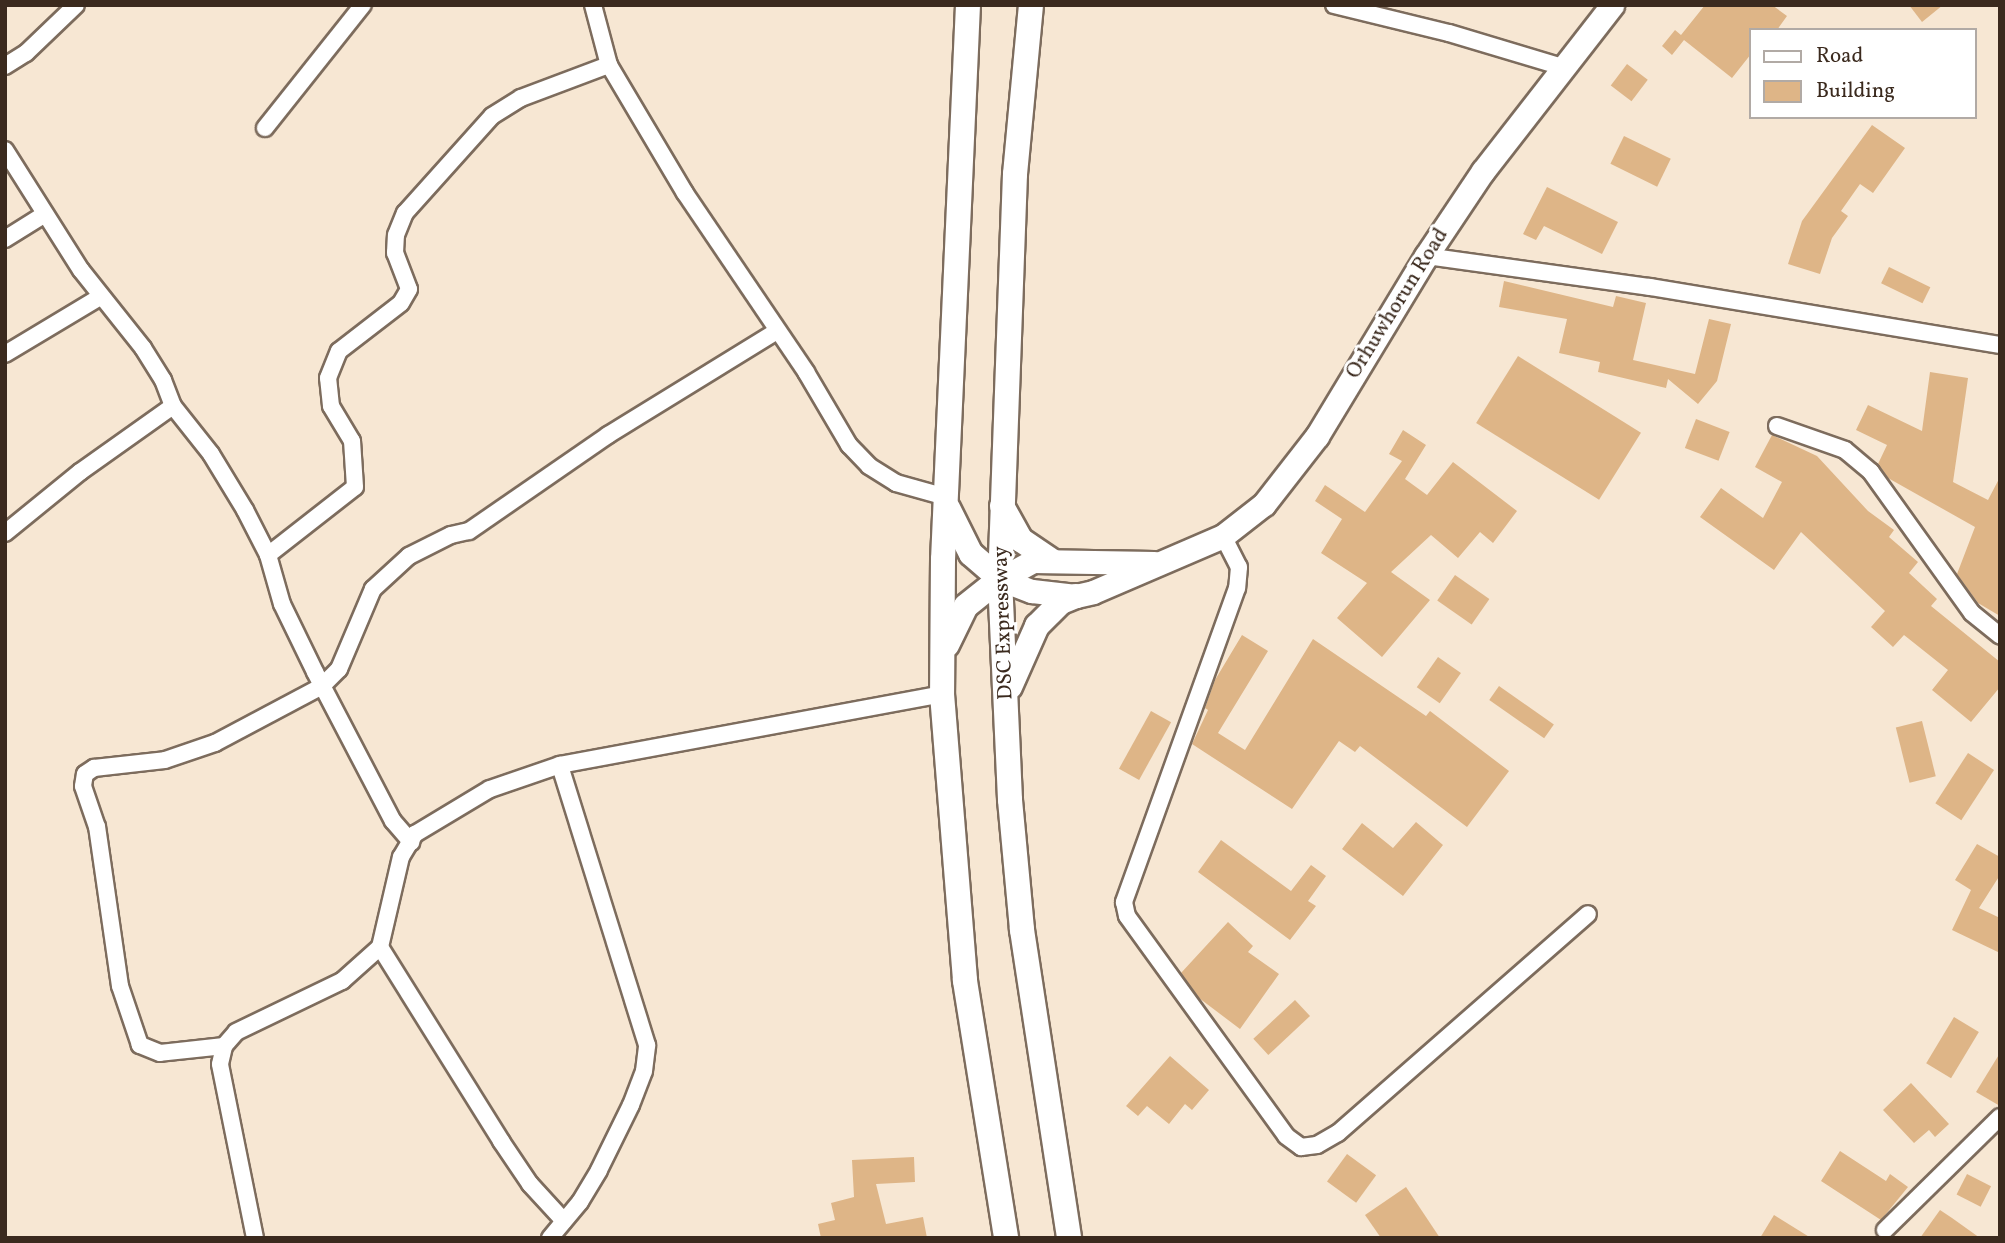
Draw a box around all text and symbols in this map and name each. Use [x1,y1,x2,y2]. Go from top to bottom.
legend [1750,28,1977,119]
text: Road [1816,42,1863,71]
text: Building [1816,77,1895,106]
street label: Orhuwhorun Road [1342,224,1454,384]
street label: DSC Expressway [989,546,1019,700]

